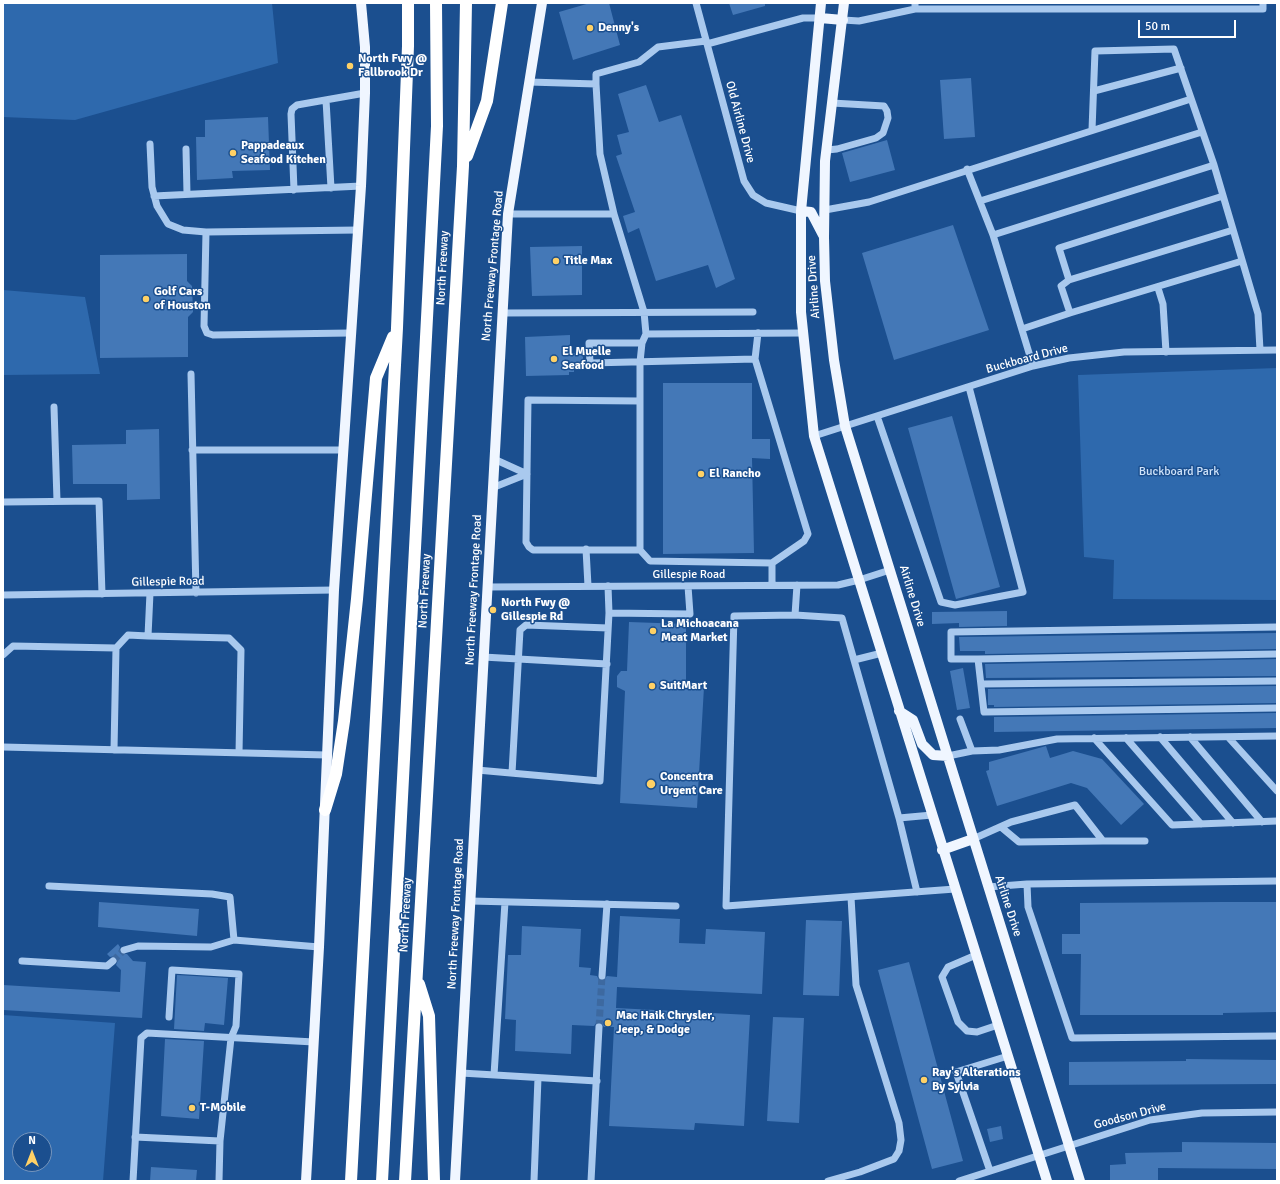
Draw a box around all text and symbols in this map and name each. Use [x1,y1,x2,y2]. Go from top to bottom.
scale bar [1140,12,1238,38]
text: 50 m [1145,19,1170,34]
place label: Denny's [598,21,639,35]
marker: Denny's [585,23,595,33]
place label: North Fwy @ Fallbrook Dr [358,52,427,80]
marker: North Fwy @ Fallbrook Dr [345,61,355,71]
street label: Old Airline Drive [722,80,758,164]
place label: Pappadeaux Seafood Kitchen [241,139,326,167]
marker: Pappadeaux Seafood Kitchen [228,148,238,158]
street label: North Freeway Frontage Road [479,190,507,342]
street label: North Freeway [434,230,452,306]
place label: Title Max [564,254,612,268]
street label: Airline Drive [805,255,823,319]
marker: Title Max [551,256,561,266]
place label: Golf Cars of Houston [154,285,211,313]
marker: Golf Cars of Houston [141,294,151,304]
street label: Buckboard Drive [984,341,1070,377]
place label: El Muelle Seafood [562,345,611,373]
marker: El Muelle Seafood [549,354,559,364]
park label: Buckboard Park [1139,465,1219,479]
place label: El Rancho [709,467,761,481]
marker: El Rancho [696,469,706,479]
street label: North Freeway Frontage Road [463,514,485,666]
street label: North Freeway [416,553,434,629]
street label: Airline Drive [896,563,928,629]
street label: Gillespie Road [653,568,725,582]
street label: Gillespie Road [131,574,205,590]
place label: North Fwy @ Gillespie Rd [501,596,570,624]
marker: North Fwy @ Gillespie Rd [488,605,498,615]
place label: La Michoacana Meat Market [661,617,739,645]
marker: La Michoacana Meat Market [648,626,658,636]
place label: SuitMart [660,679,707,693]
marker: SuitMart [647,681,657,691]
place label: Concentra Urgent Care [660,770,723,798]
marker: Concentra Urgent Care [645,778,657,790]
street label: North Freeway Frontage Road [445,838,467,990]
street label: Airline Drive [991,873,1025,939]
street label: North Freeway [397,877,415,953]
place label: Mac Haik Chrysler, Jeep, & Dodge [616,1009,715,1037]
marker: Mac Haik Chrysler, Jeep, & Dodge [603,1018,613,1028]
place label: Ray's Alterations By Sylvia [932,1066,1020,1094]
marker: Ray's Alterations By Sylvia [919,1075,929,1085]
street label: Goodson Drive [1092,1099,1168,1133]
place label: T-Mobile [200,1101,246,1115]
marker: T-Mobile [187,1103,197,1113]
north arrow [12,1132,52,1172]
text: N [28,1134,36,1147]

